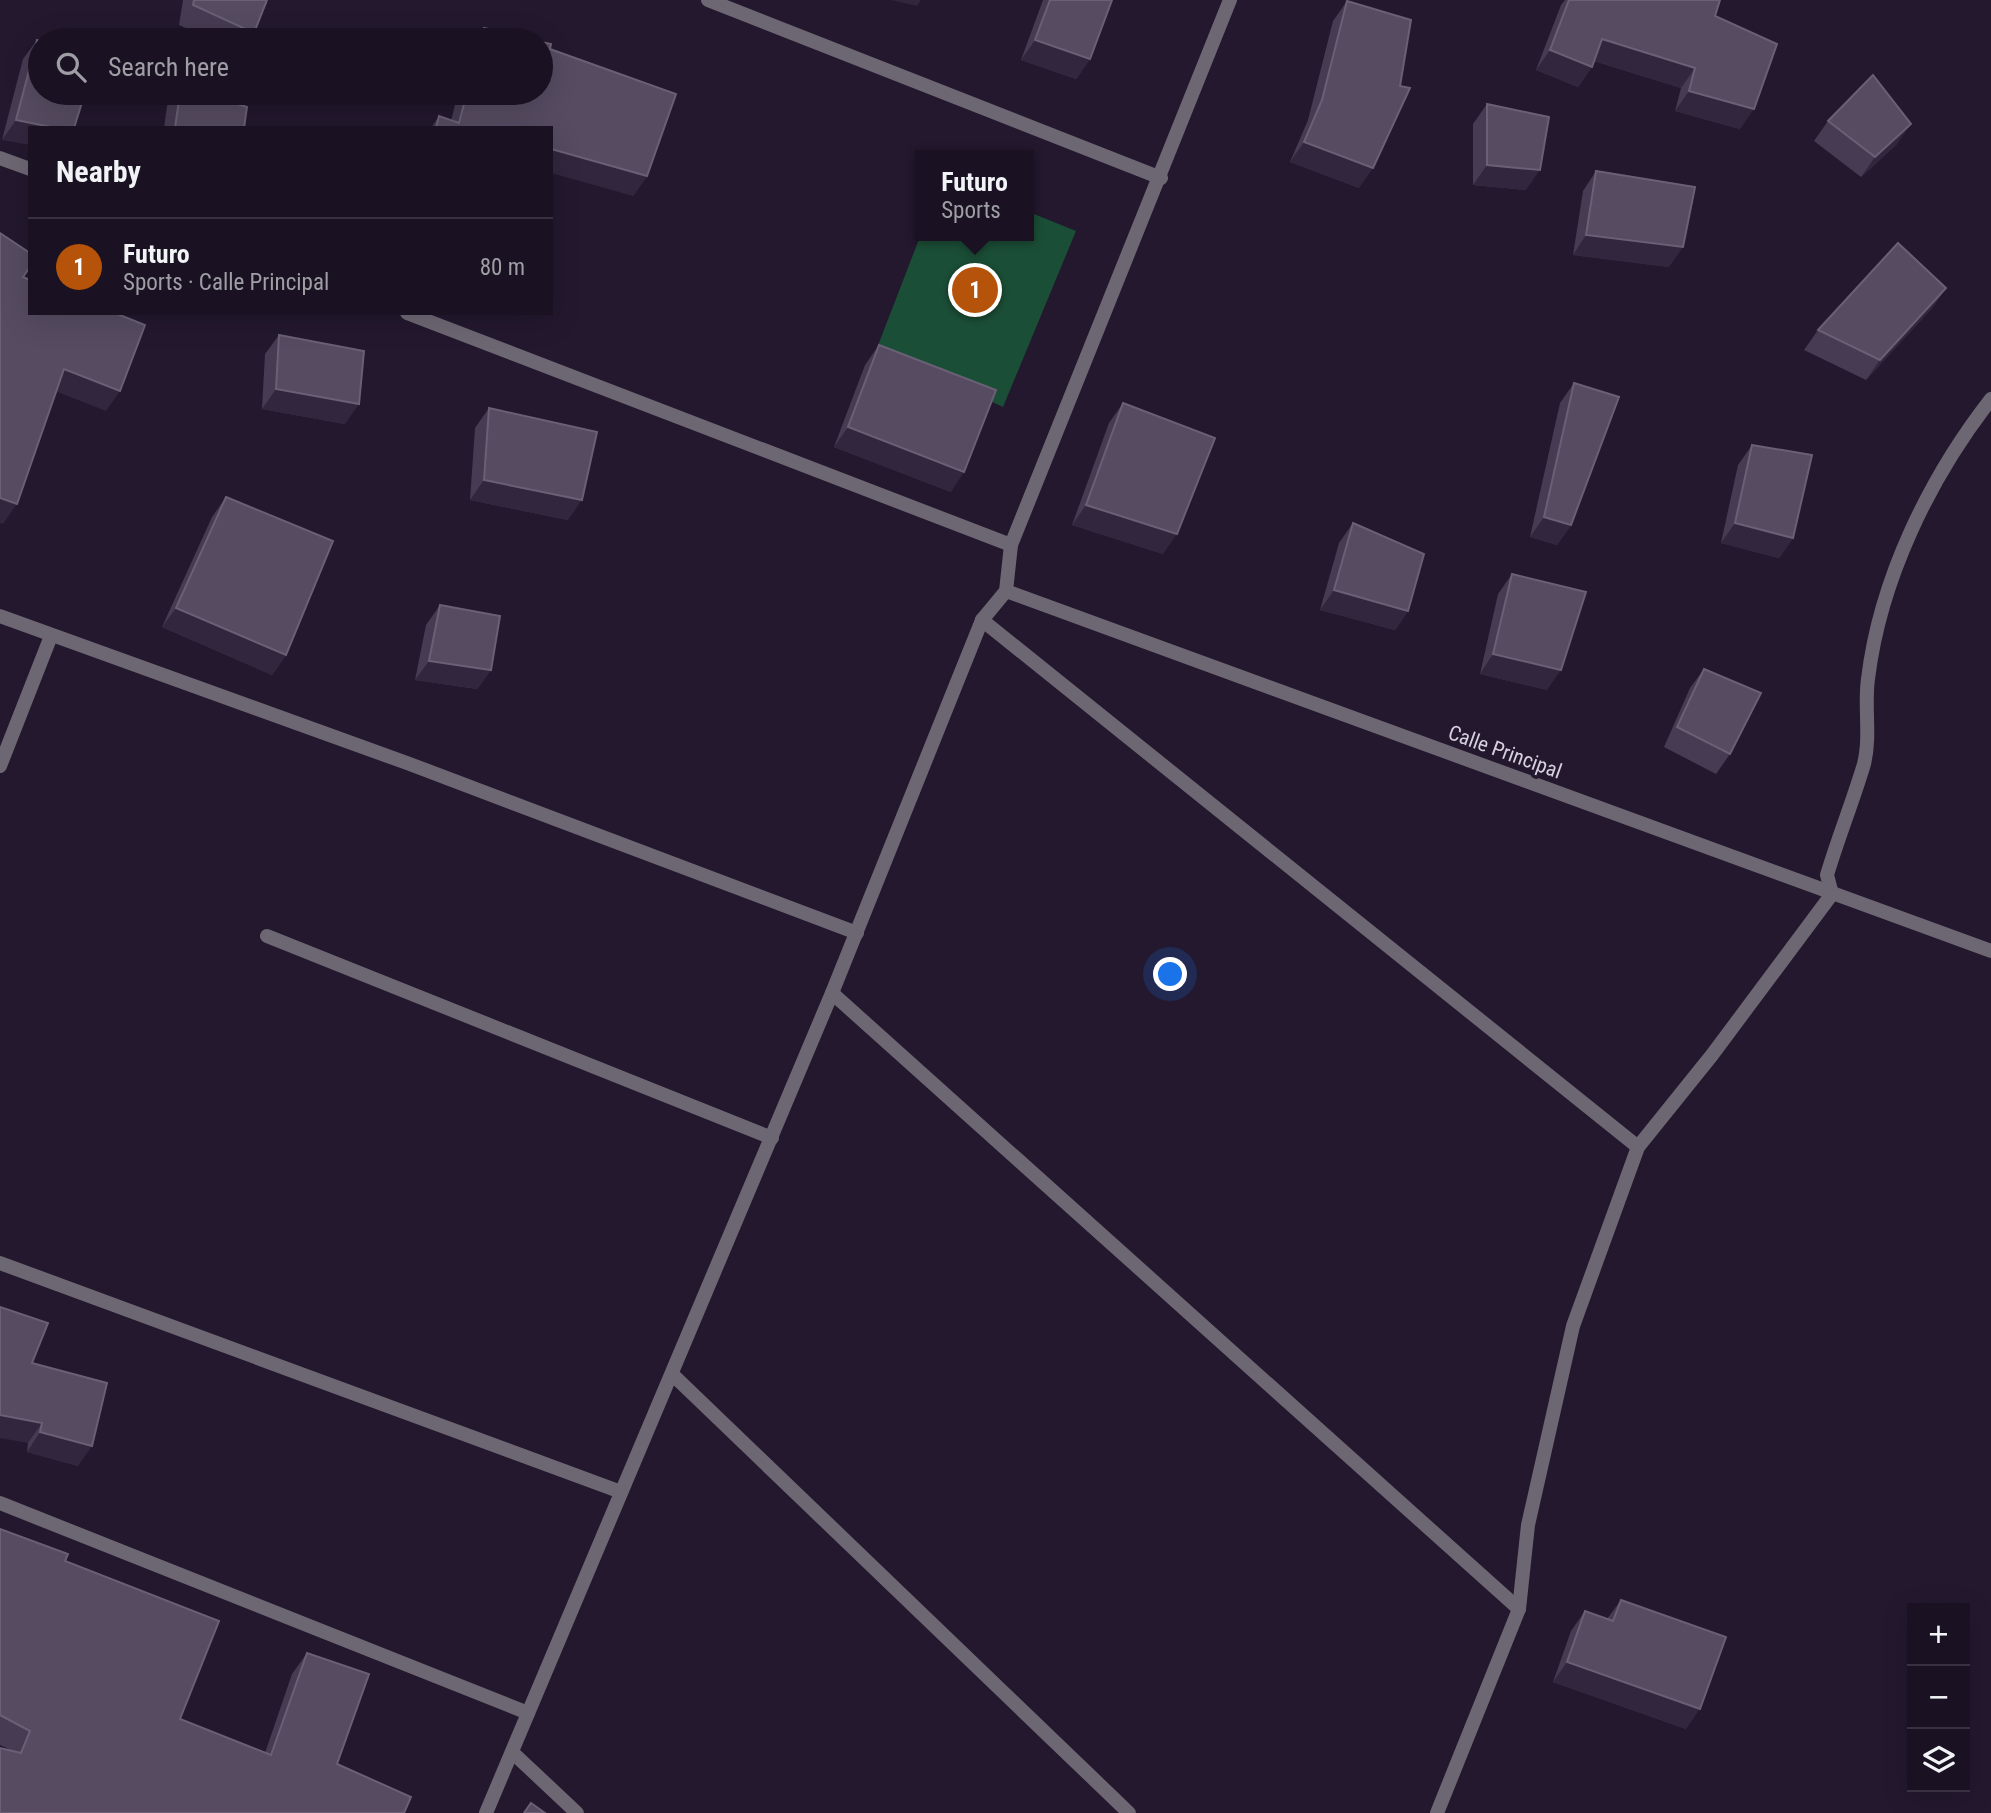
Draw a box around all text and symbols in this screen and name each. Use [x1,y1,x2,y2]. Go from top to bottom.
search box [28,28,553,105]
icon: search [52,48,90,86]
text: Search here [108,52,229,82]
popup [915,150,1034,241]
text: Nearby [56,154,141,189]
text: Futuro [941,167,1008,197]
text: Sports [941,197,1001,224]
text: Futuro [123,239,190,269]
text: 1 [73,254,85,281]
text: 80 m [480,254,525,281]
pin: 1 [952,264,998,316]
text: Sports · Calle Principal [123,269,329,296]
street label: Calle Principal [1445,720,1565,784]
your location [1153,957,1187,991]
map controls [1907,1603,1970,1792]
button: + [1907,1603,1970,1666]
button: − [1907,1666,1970,1729]
button: layers [1907,1729,1970,1792]

